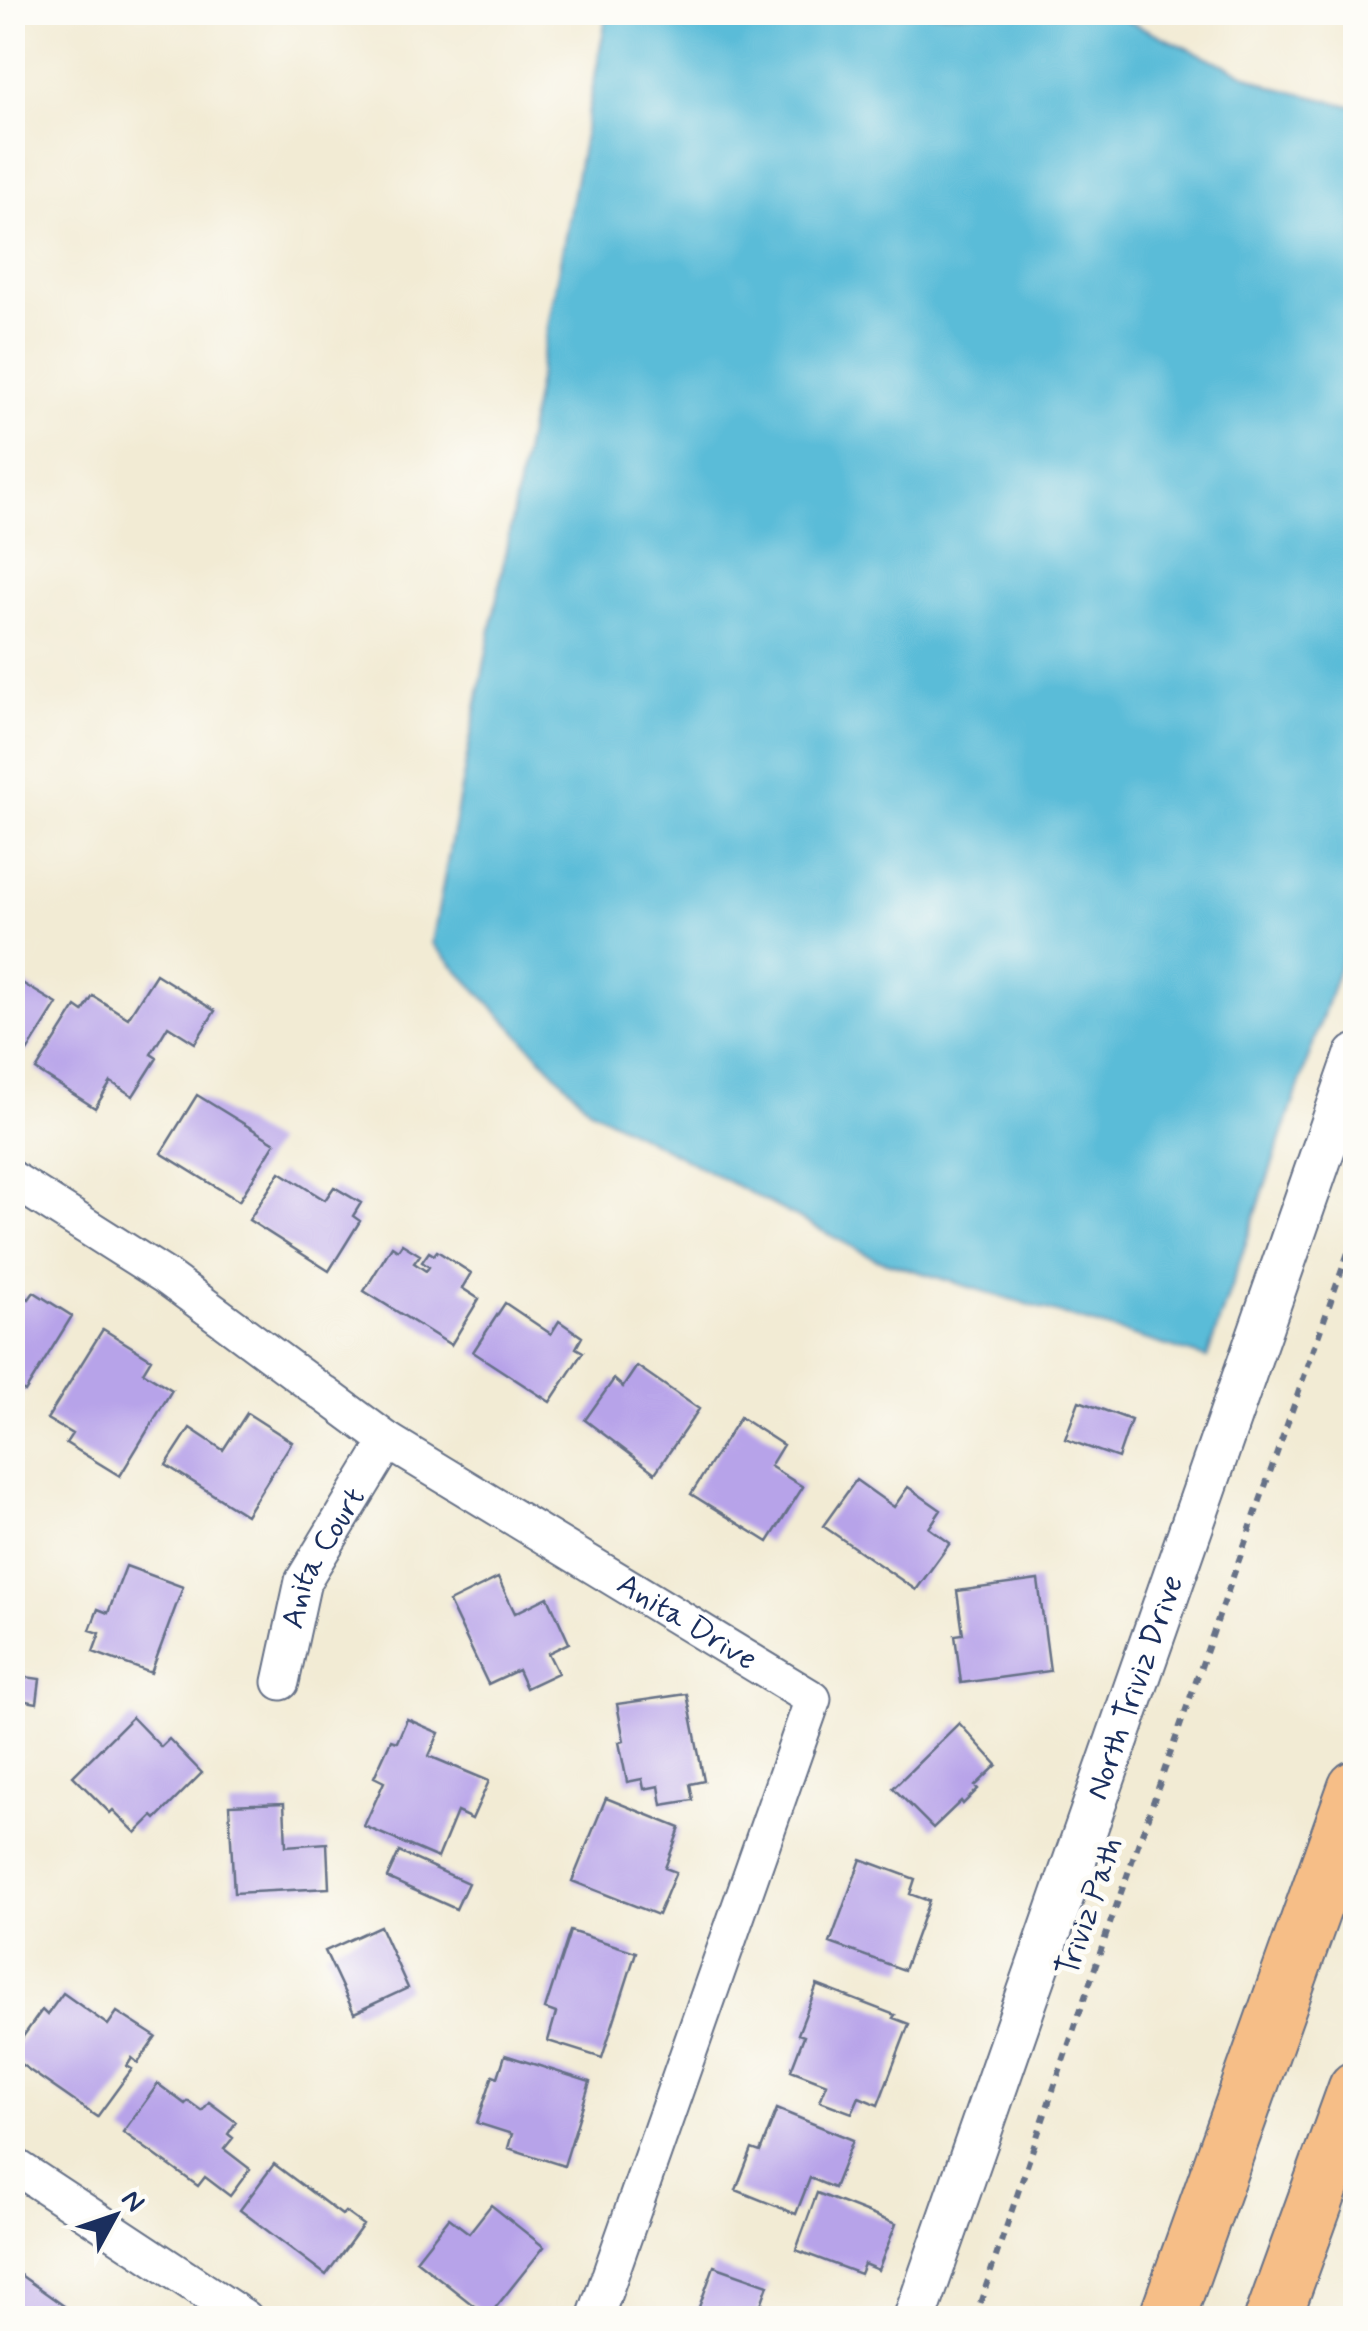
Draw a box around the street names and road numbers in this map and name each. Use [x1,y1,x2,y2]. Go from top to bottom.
street label: Anita Court [272,1480,376,1633]
street label: Anita Drive [609,1564,765,1681]
street label: North Triviz Drive [1077,1569,1194,1805]
street label: Triviz Path [1047,1832,1133,1982]

